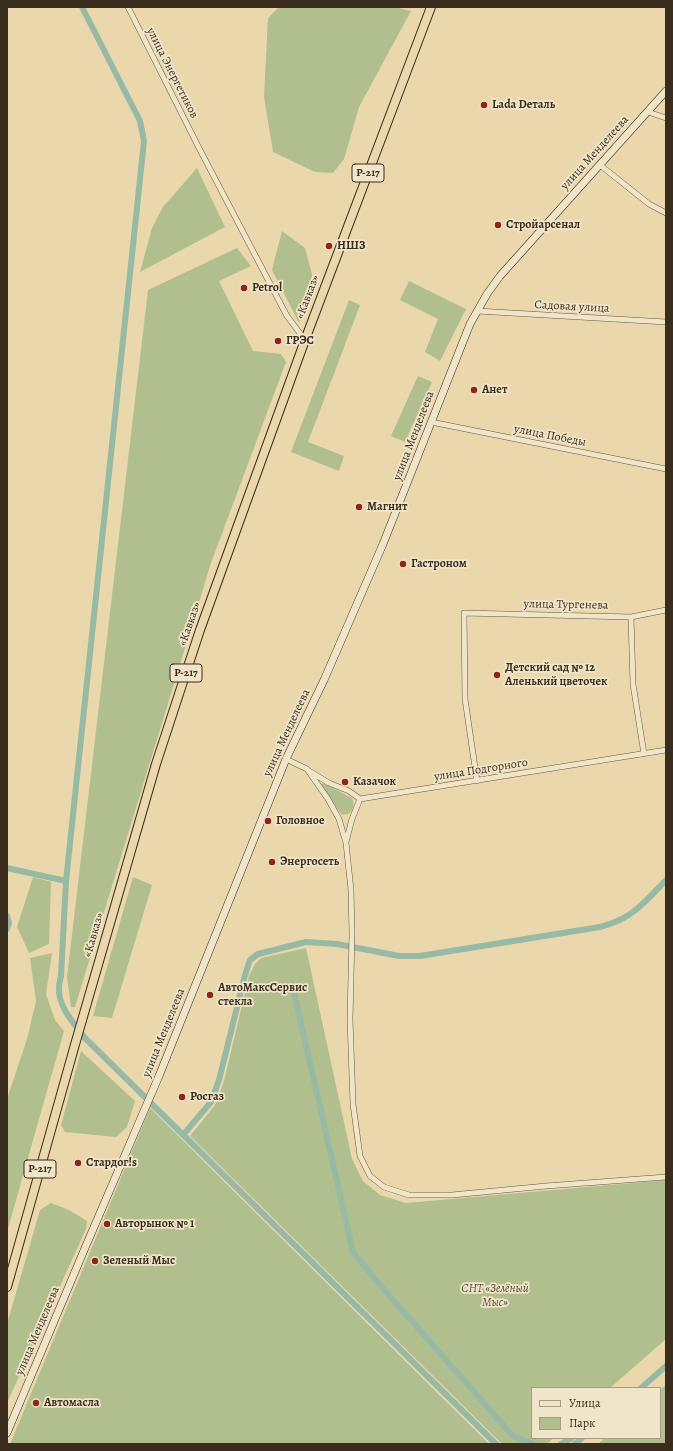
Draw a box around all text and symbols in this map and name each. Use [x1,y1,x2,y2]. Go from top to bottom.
street label: улица Энергетиков [143,25,201,121]
place label: Lada Dеталь [492,98,555,112]
marker: Lada Dеталь [479,100,489,110]
street label: улица Менделеева [558,113,632,193]
road number: Р-217 [352,164,384,182]
place label: Стройарсенал [506,218,580,232]
marker: Стройарсенал [493,220,503,230]
place label: НШЗ [337,239,365,253]
marker: НШЗ [324,241,334,251]
street label: «Кавказ» [293,273,323,321]
place label: Petrol [252,281,282,295]
marker: Petrol [239,283,249,293]
street label: Садовая улица [534,298,610,316]
place label: ГРЭС [286,334,314,348]
marker: ГРЭС [273,336,283,346]
place label: Анет [482,383,507,397]
marker: Анет [469,385,479,395]
street label: улица Менделеева [390,389,438,483]
street label: улица Победы [513,422,587,450]
place label: Магнит [367,500,408,514]
marker: Магнит [354,502,364,512]
place label: Гастроном [411,557,467,571]
marker: Гастроном [398,559,408,569]
street label: улица Тургенева [523,597,609,613]
street label: «Кавказ» [176,600,204,648]
place label: Детский сад № 12 Аленький цветочек [505,661,607,689]
road number: Р-217 [170,664,202,682]
marker: Детский сад № 12 Аленький цветочек [492,670,502,680]
street label: улица Менделеева [260,687,314,779]
street label: улица Подгорного [433,755,529,785]
place label: Казачок [353,775,396,789]
marker: Казачок [340,777,350,787]
place label: Головное [276,814,324,828]
marker: Головное [263,816,273,826]
place label: Энергосеть [280,855,339,869]
marker: Энергосеть [267,857,277,867]
street label: «Кавказ» [81,911,107,959]
place label: АвтоМаксСервис стекла [218,981,307,1009]
street label: улица Менделеева [140,986,188,1080]
marker: АвтоМаксСервис стекла [205,990,215,1000]
place label: Росгаз [190,1090,224,1104]
marker: Росгаз [177,1092,187,1102]
place label: Стардог!s [86,1156,137,1170]
marker: Стардог!s [73,1158,83,1168]
road number: Р-217 [24,1160,56,1178]
place label: Авторынок № 1 [115,1217,194,1231]
marker: Авторынок № 1 [102,1219,112,1229]
place label: Зеленый Мыс [103,1254,175,1268]
marker: Зеленый Мыс [90,1256,100,1266]
park label: СНТ «Зелёный Мыс» [461,1282,529,1310]
street label: улица Менделеева [13,1285,63,1377]
legend [531,1387,661,1439]
text: Улица [569,1395,600,1411]
place label: Автомасла [44,1396,100,1410]
marker: Автомасла [31,1398,41,1408]
text: Парк [569,1415,595,1431]

